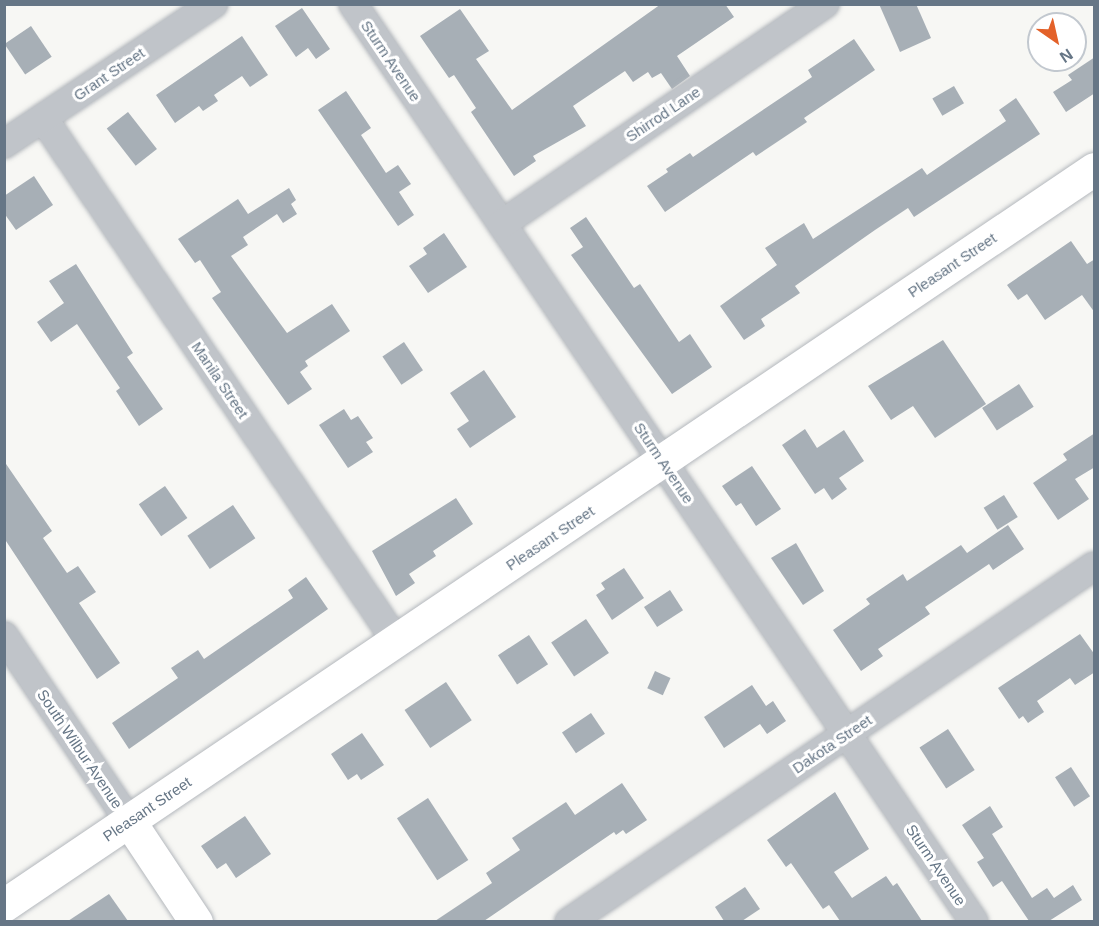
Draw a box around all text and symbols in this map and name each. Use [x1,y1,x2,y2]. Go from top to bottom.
north arrow [1027,12,1087,72]
street label: Sturm Avenue [357,17,425,105]
street label: Grant Street [70,44,148,104]
text: N [1057,45,1076,66]
street label: Shirrod Lane [622,83,704,145]
street label: Pleasant Street [904,229,1000,301]
street label: Manila Street [188,338,252,422]
street label: Sturm Avenue [630,419,698,507]
street label: Pleasant Street [502,502,598,574]
street label: South Wilbur Avenue [33,686,127,812]
street label: Dakota Street [789,711,875,777]
street label: Pleasant Street [99,773,195,845]
street label: Sturm Avenue [902,821,970,909]

